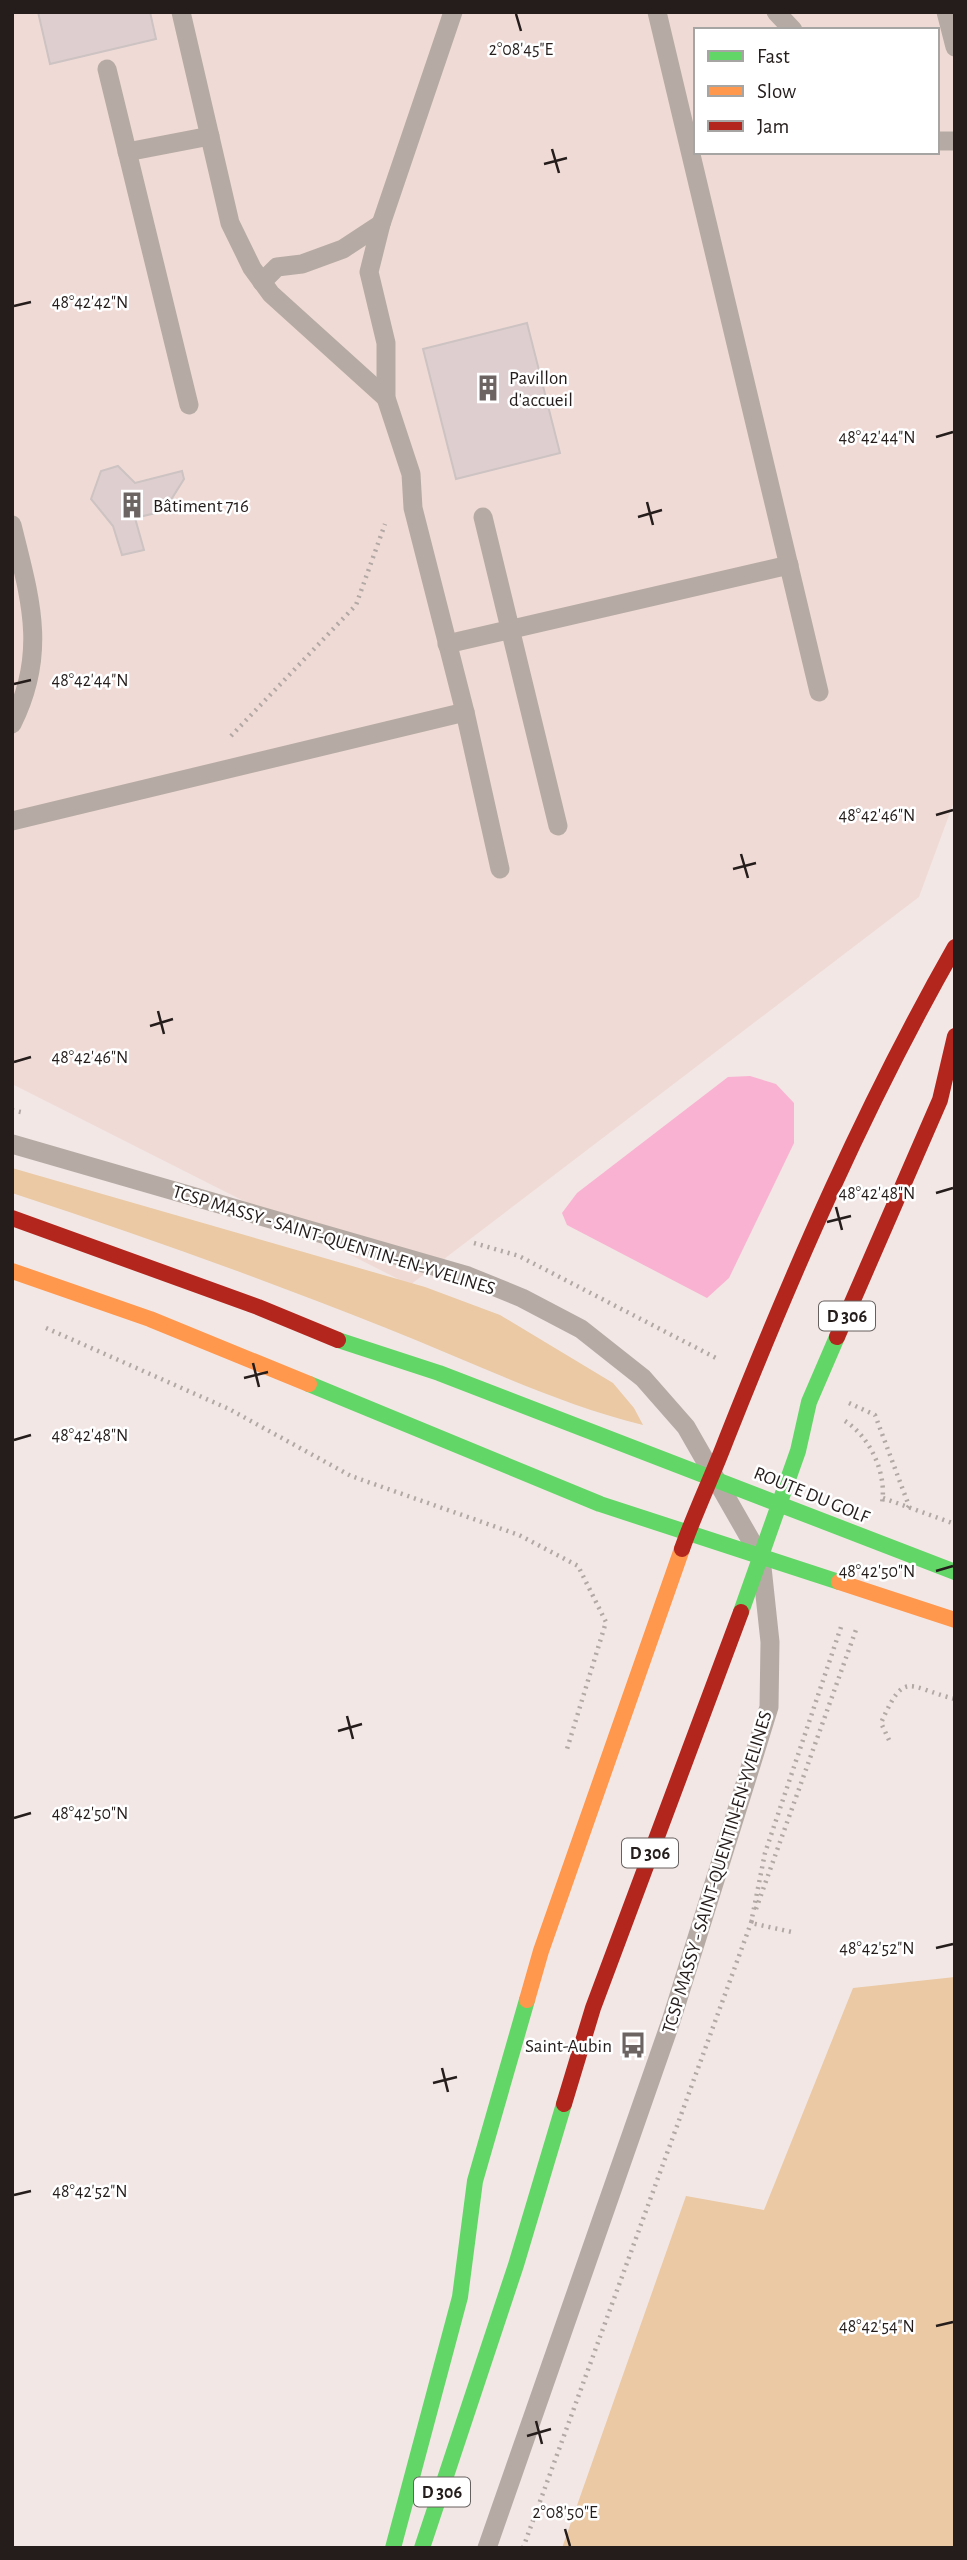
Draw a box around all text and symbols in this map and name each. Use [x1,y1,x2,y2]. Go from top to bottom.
legend [694,28,939,154]
text: 2°08'45"E [489,41,554,59]
text: Fast [757,46,790,67]
text: Slow [757,81,796,102]
text: Jam [757,116,789,137]
text: 48°42'42"N [52,294,128,312]
place label: Pavillon d'accueil [509,369,573,410]
building icon: Pavillon d'accueil [473,373,503,403]
text: 48°42'44"N [839,429,915,447]
building icon: Bâtiment 716 [117,490,147,520]
place label: Bâtiment 716 [153,497,249,516]
text: 48°42'44"N [52,672,128,690]
text: 48°42'46"N [839,807,915,825]
text: 48°42'46"N [52,1049,128,1067]
street label: TCSP MASSY - SAINT-QUENTIN-EN-YVELINES [170,1182,497,1299]
text: 48°42'48"N [839,1185,915,1203]
road number: D 306 [819,1302,875,1330]
text: 48°42'48"N [52,1427,128,1445]
street label: ROUTE DU GOLF [751,1464,873,1527]
text: 48°42'50"N [839,1563,915,1581]
street label: TCSP MASSY - SAINT-QUENTIN-EN-YVELINES [659,1709,776,2036]
text: 48°42'50"N [52,1805,128,1823]
road number: D 306 [622,1839,678,1868]
text: 48°42'52"N [839,1940,915,1958]
bus stop icon: Saint-Aubin [618,2030,648,2060]
place label: Saint-Aubin [525,2037,612,2056]
text: 48°42'52"N [52,2183,128,2201]
text: 48°42'54"N [839,2318,915,2336]
road number: D 306 [414,2478,470,2506]
text: 2°08'50"E [532,2504,598,2522]

